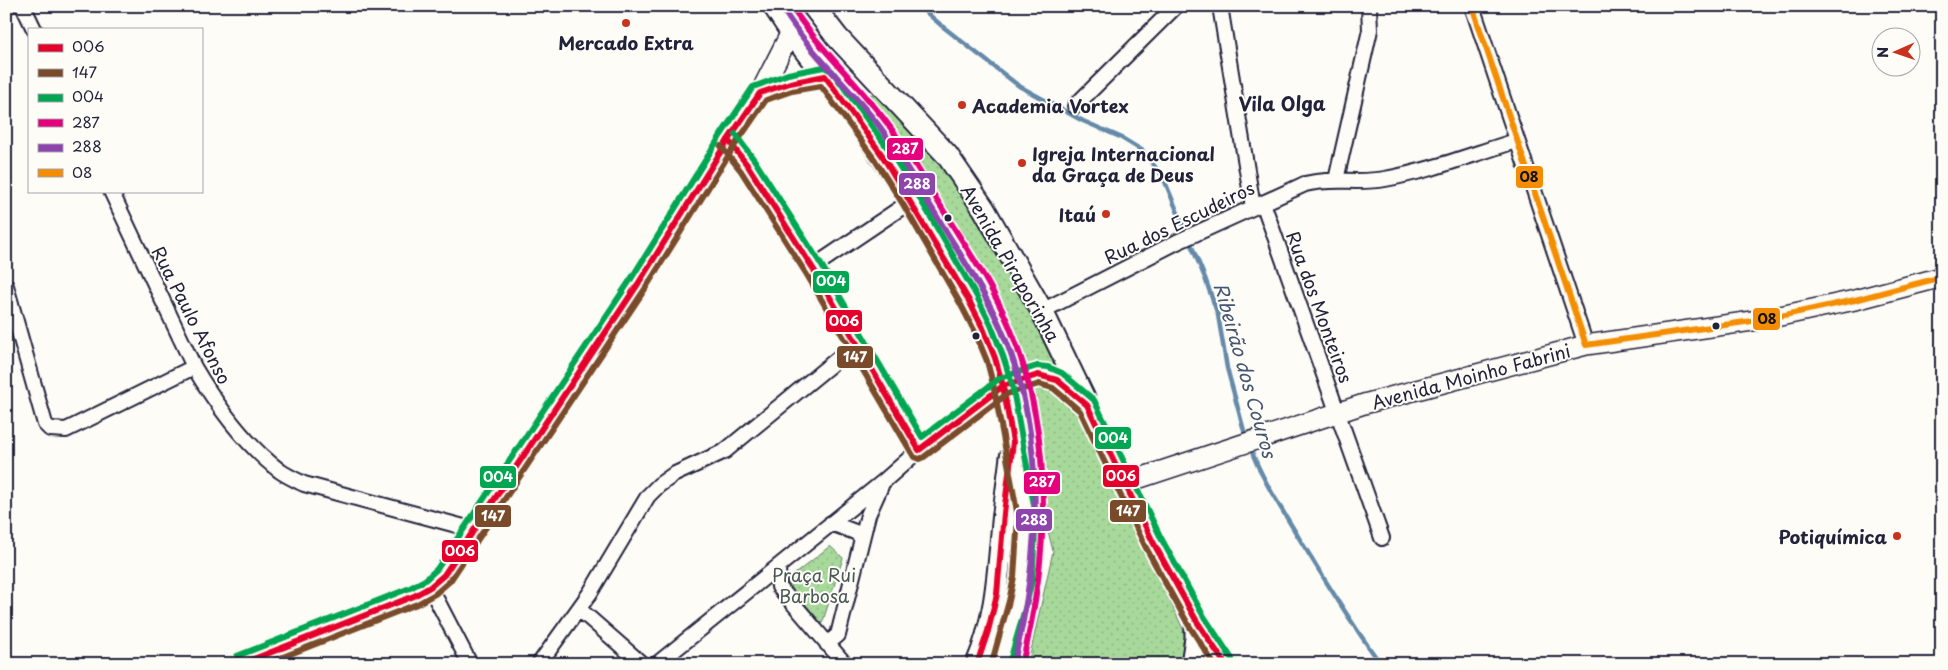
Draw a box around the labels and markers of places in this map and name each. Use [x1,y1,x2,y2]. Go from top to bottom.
marker: Mercado Extra [620,17,632,29]
place label: Mercado Extra [558,29,695,56]
place label: Academia Vortex [971,92,1129,119]
marker: Academia Vortex [956,99,968,111]
place label: Igreja Internacional da Graça de Deus [1032,140,1215,188]
marker: Igreja Internacional da Graça de Deus [1016,157,1028,169]
place label: Itaú [1059,201,1096,228]
marker: Itaú [1100,208,1112,220]
unlabelled marker [943,213,953,223]
unlabelled marker [1711,321,1721,331]
unlabelled marker [971,331,981,341]
place label: Potiquímica [1778,523,1887,550]
marker: Potiquímica [1891,530,1903,542]

